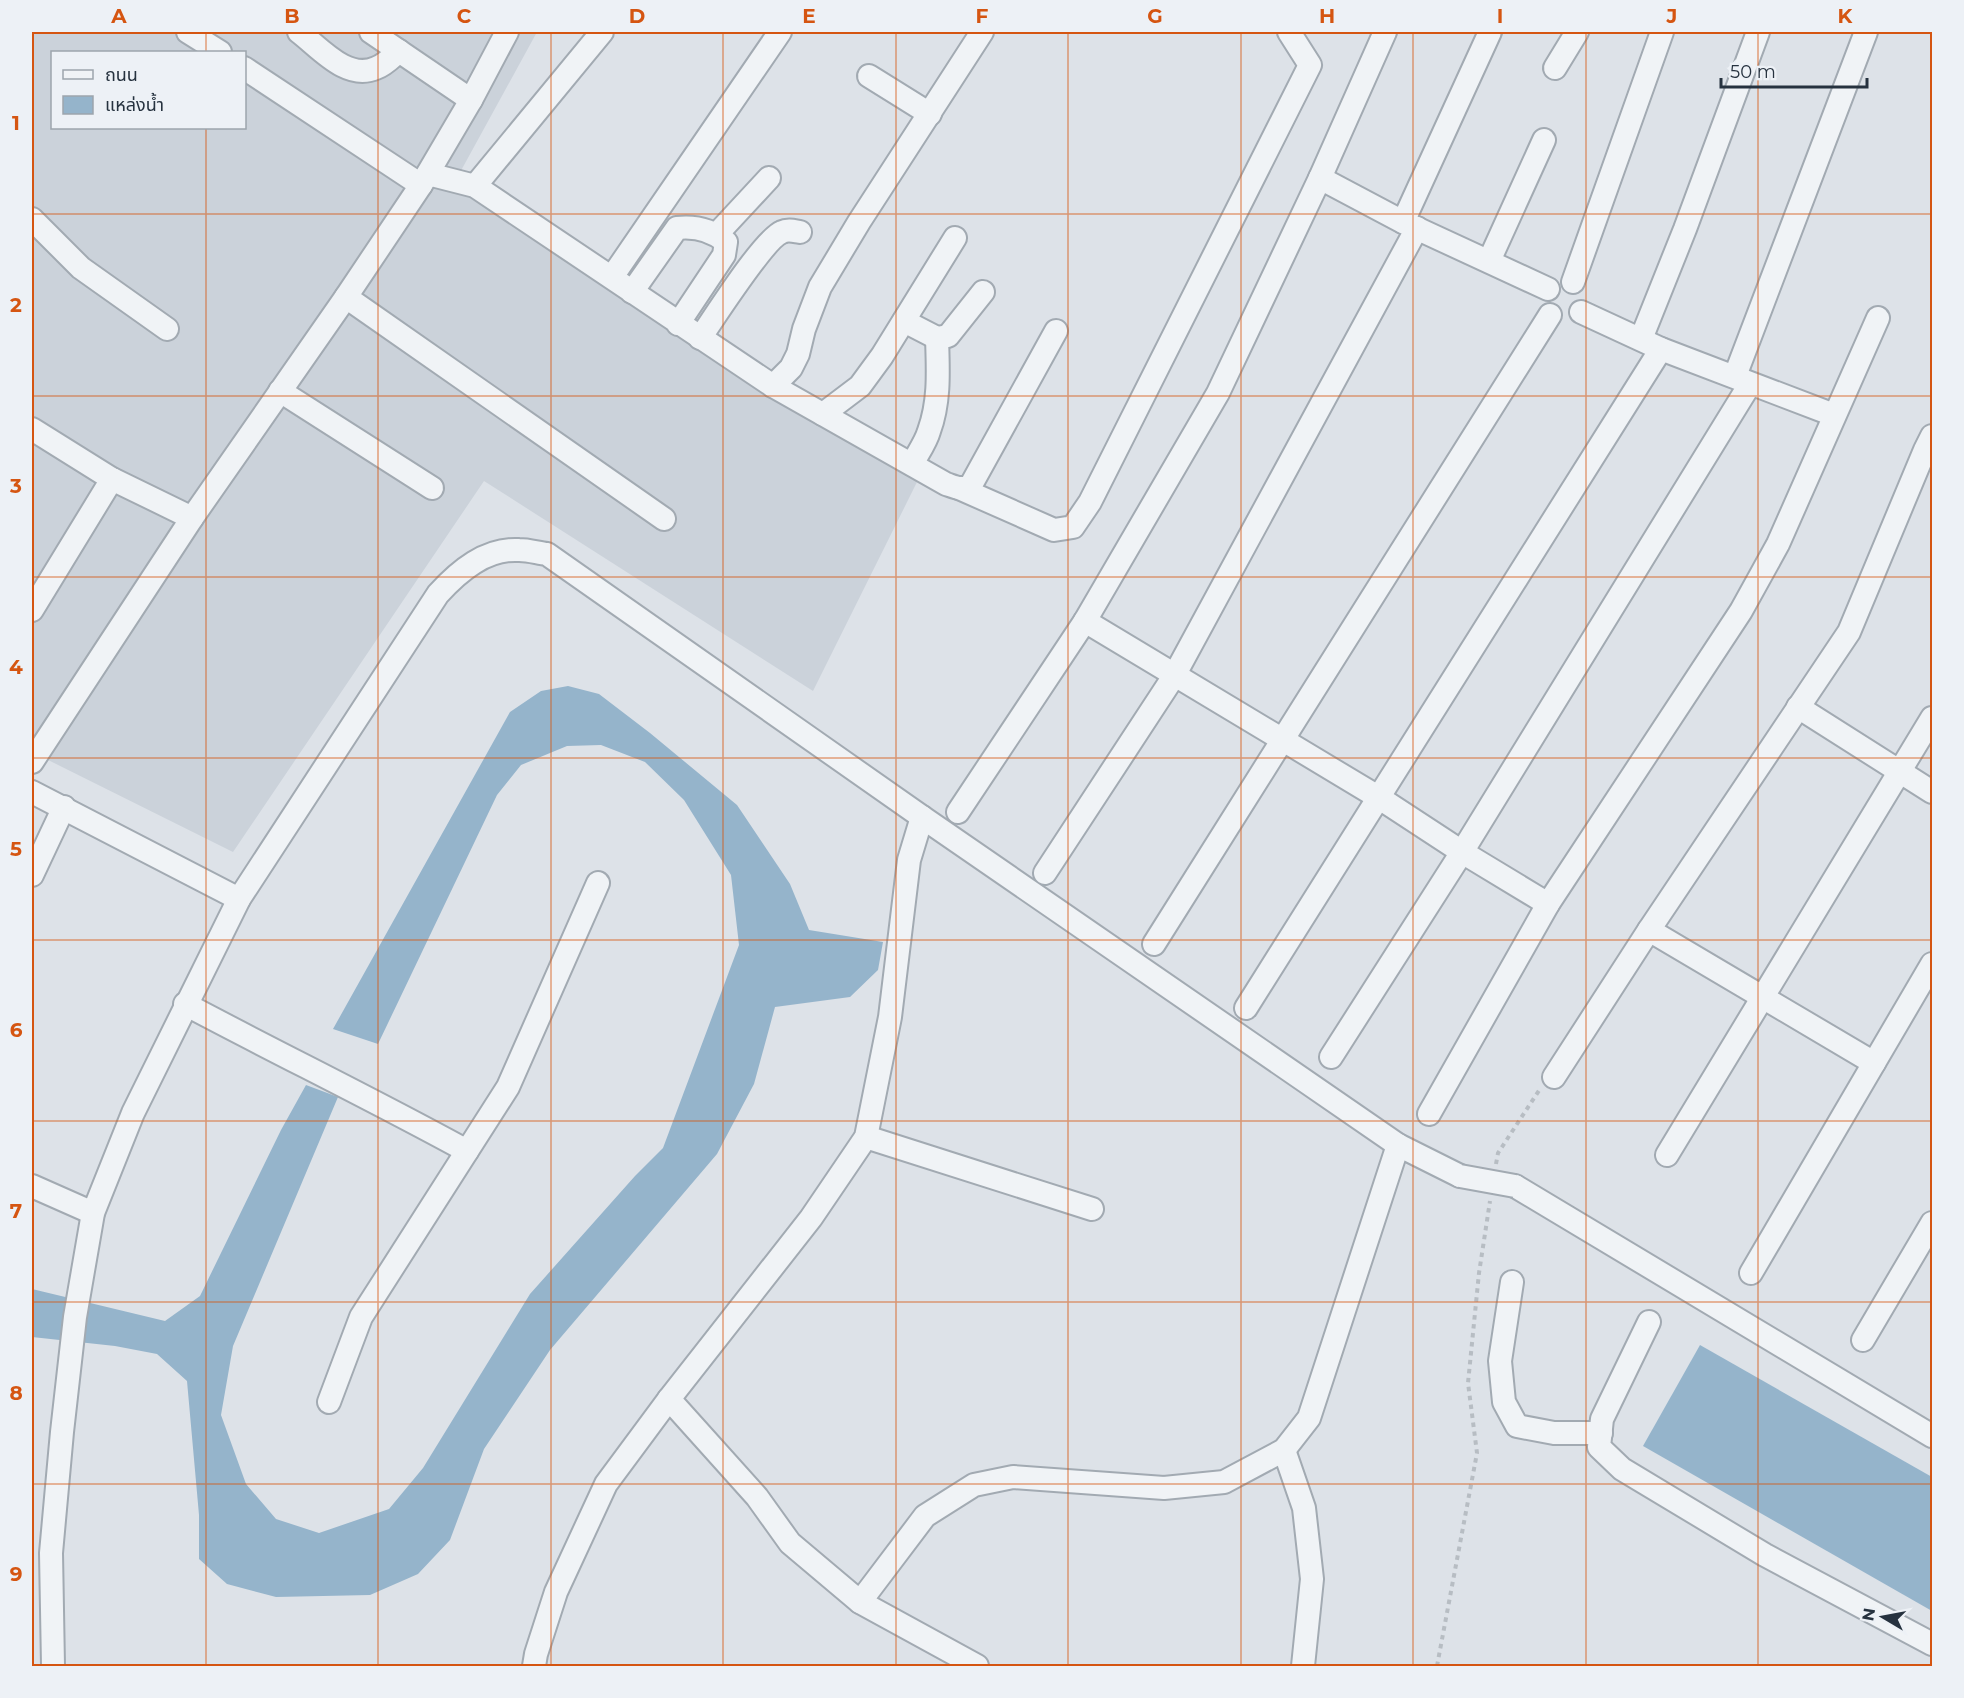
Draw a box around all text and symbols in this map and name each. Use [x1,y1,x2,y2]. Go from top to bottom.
text: A [110,4,127,28]
text: B [284,4,300,28]
text: C [457,4,472,28]
text: D [629,4,645,28]
text: E [802,4,816,28]
text: F [976,4,989,28]
text: G [1147,4,1163,28]
text: H [1319,4,1335,28]
text: I [1497,4,1503,28]
text: J [1666,4,1677,28]
text: K [1838,4,1854,28]
legend [51,51,246,129]
scale bar [1721,51,1866,89]
text: 50 m [1730,61,1776,83]
text: ถนน [105,64,138,86]
text: แหล่งน้ำ [105,92,164,116]
text: 1 [12,111,20,135]
text: 2 [10,293,22,317]
text: 3 [9,474,22,498]
text: 4 [9,655,23,679]
text: 5 [10,837,22,861]
text: 6 [10,1018,23,1042]
text: 7 [10,1199,22,1223]
text: 8 [9,1381,23,1405]
text: 9 [10,1562,22,1586]
north arrow [1853,1587,1913,1647]
text: N [1858,1606,1879,1623]

